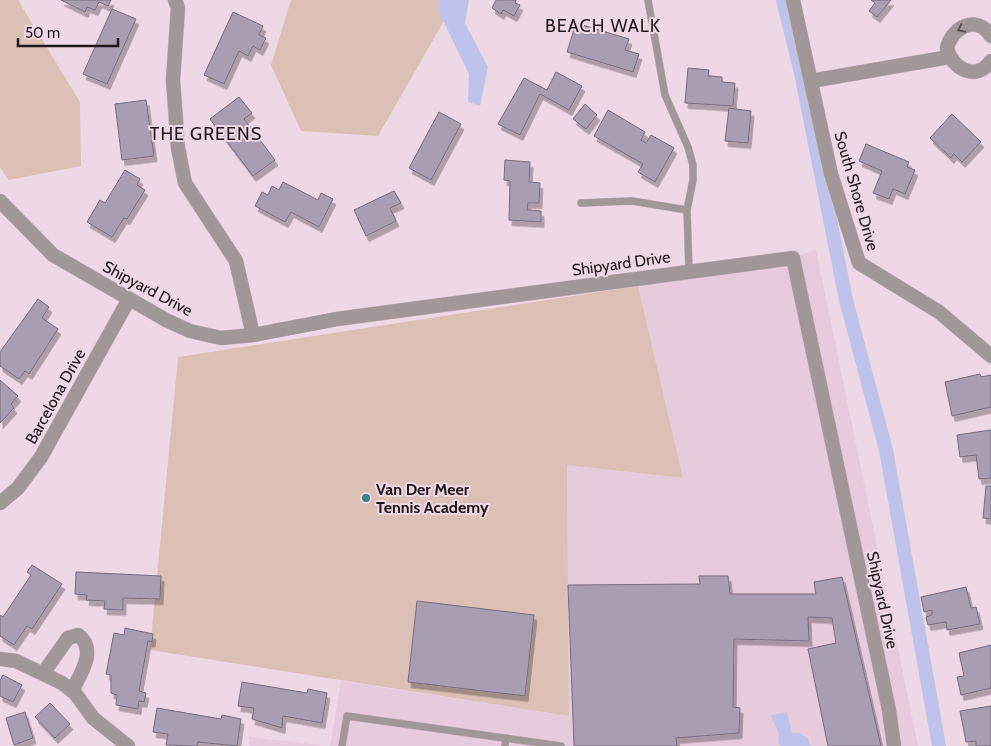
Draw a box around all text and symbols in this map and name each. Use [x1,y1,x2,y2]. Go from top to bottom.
scale bar [18,15,118,47]
district label: BEACH WALK [545,15,661,37]
one-way arrow [957,22,966,33]
text: 50 m [25,24,60,42]
district label: THE GREENS [150,123,262,145]
street label: South Shore Drive [830,129,883,253]
street label: Shipyard Drive [571,247,671,280]
street label: Shipyard Drive [100,257,196,320]
street label: Barcelona Drive [21,345,89,447]
place label: Van Der Meer Tennis Academy [376,480,489,517]
marker: Van Der Meer Tennis Academy [360,492,372,504]
street label: Shipyard Drive [863,550,902,650]

